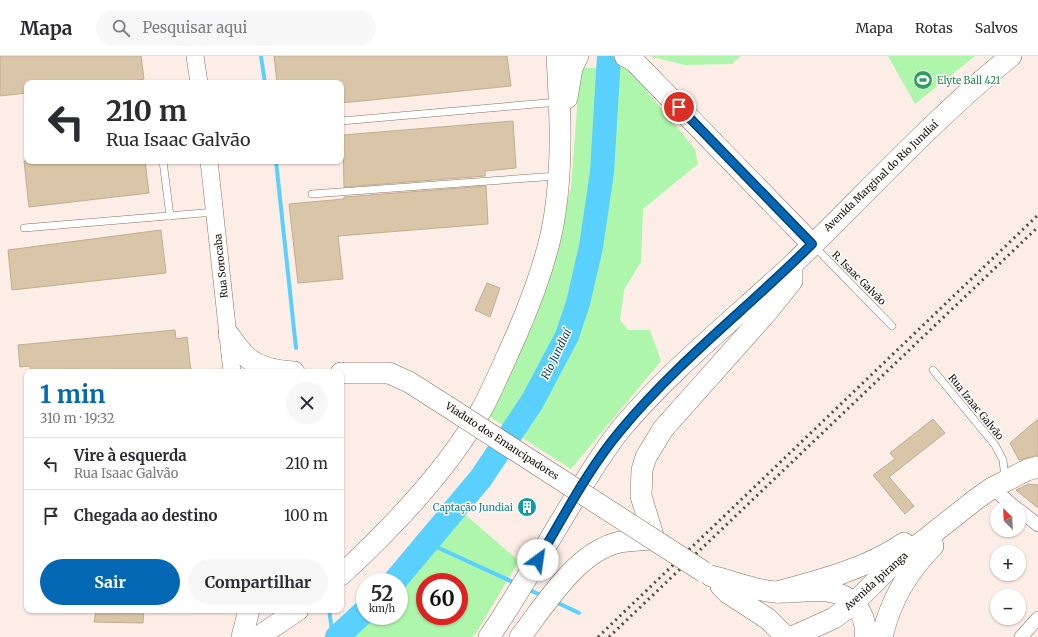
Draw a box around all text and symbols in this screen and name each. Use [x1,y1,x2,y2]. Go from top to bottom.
search box [96,10,376,46]
text: Mapa [20,16,72,40]
icon: search [110,17,132,39]
text: Pesquisar aqui [142,18,247,37]
text: Mapa [856,19,893,37]
text: Rotas [915,19,953,37]
text: Salvos [975,19,1018,37]
sports icon: Elyte Ball 421 [912,69,934,91]
place label: Elyte Ball 421 [937,74,1001,87]
pin [662,90,696,124]
text: 210 m [106,93,187,129]
icon: left [40,96,92,148]
icon: arrive [668,96,690,118]
street label: Avenida Marginal do Rio Jundiaí [820,117,942,235]
text: Rua Isaac Galvão [106,128,250,151]
street label: Rua Sorocaba [211,232,231,299]
street label: R. Isaac Galvão [829,248,889,308]
water label: Rio Jundiaí [538,325,575,382]
street label: Rua Izaac Galvão [946,372,1007,443]
text: 1 min [40,379,105,410]
button: close [286,382,328,424]
street label: Viaduto dos Emancipadores [442,399,561,483]
text: 310 m · 19:32 [40,410,115,427]
text: Vire à esquerda [74,446,187,465]
icon: left [40,453,62,475]
text: 210 m [285,454,328,473]
text: Rua Isaac Galvão [74,465,178,482]
building icon: Captação Jundiai [516,496,538,518]
place label: Captação Jundiai [433,501,513,514]
north arrow [990,501,1026,537]
map controls [990,501,1026,625]
icon: arrive [40,505,62,527]
text: Chegada ao destino [74,506,217,525]
text: 100 m [284,506,328,525]
position arrow [517,539,559,581]
button: + [990,545,1026,581]
street label: Avenida Ipiranga [841,549,911,614]
button: Sair [40,559,180,605]
button: Compartilhar [188,559,328,605]
speed limit sign: 60 [416,573,468,625]
text: 52 [371,581,393,606]
button: − [990,589,1026,625]
text: km/h [369,602,395,615]

